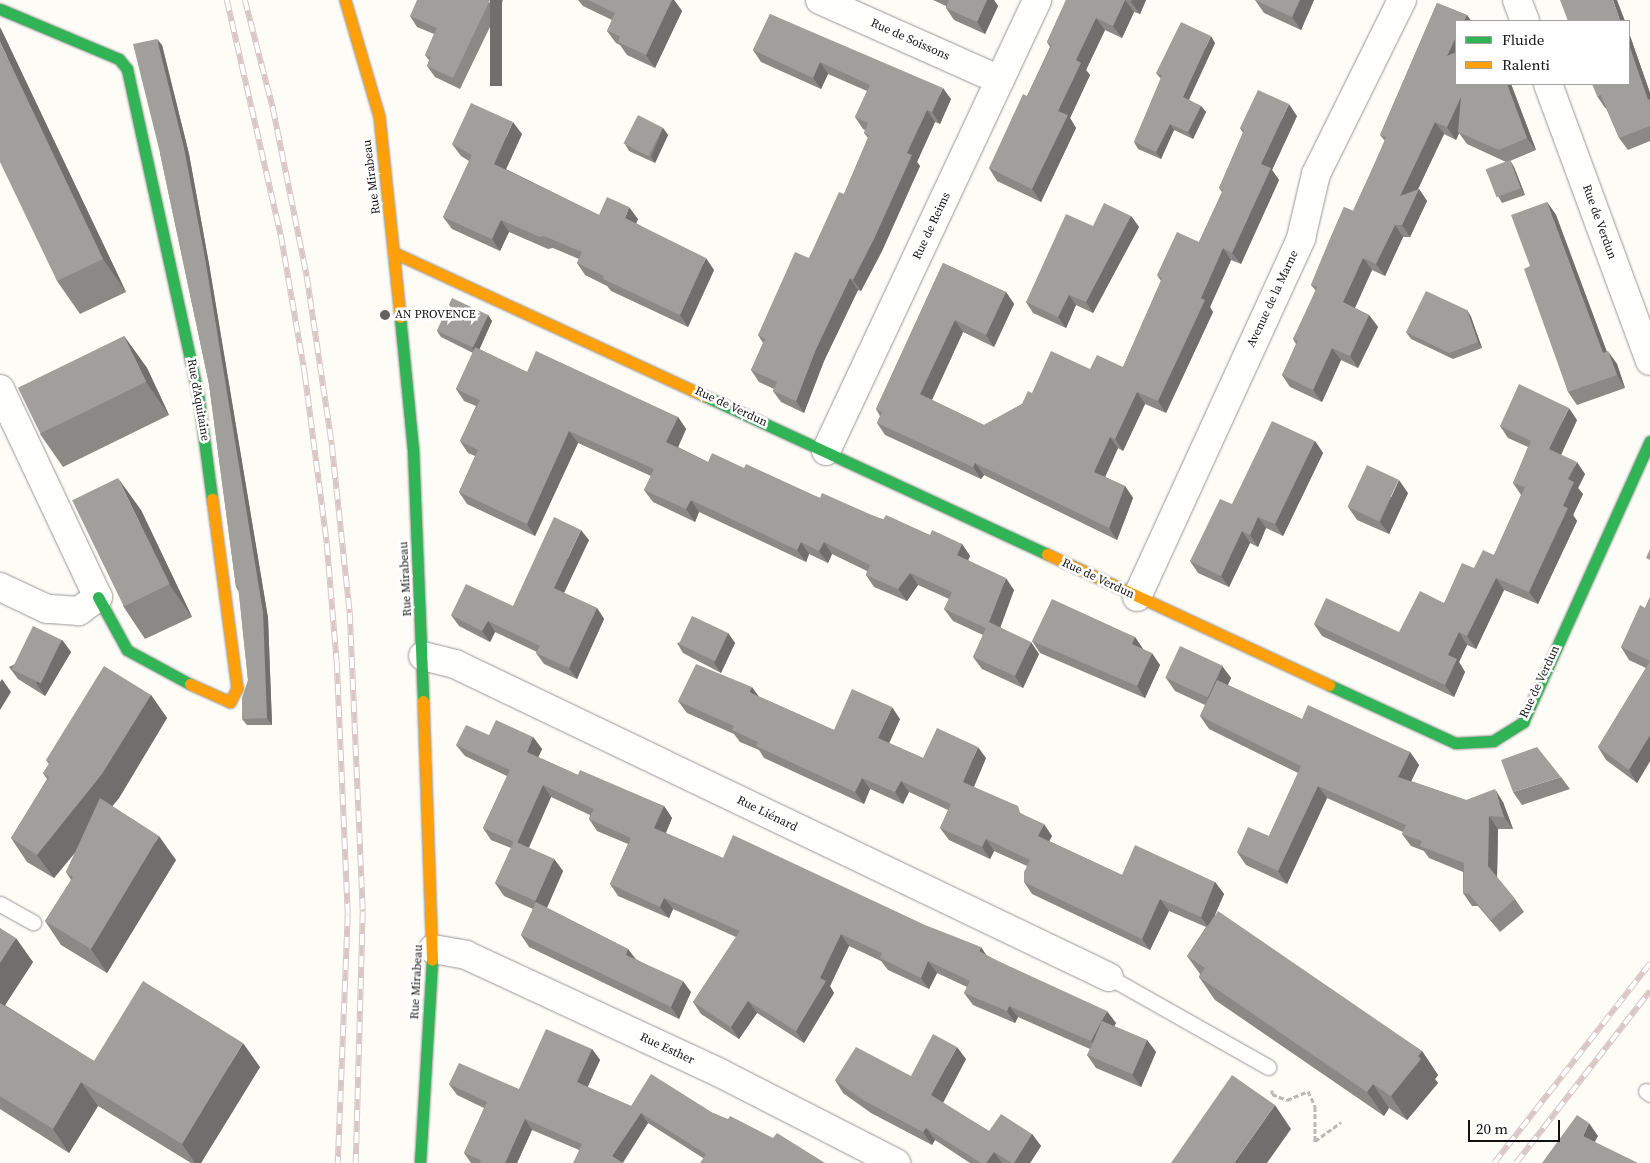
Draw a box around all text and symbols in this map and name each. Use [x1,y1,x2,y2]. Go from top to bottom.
street label: Rue de Soissons [868,16,952,64]
legend [1455,20,1630,85]
text: Fluide [1502,29,1544,50]
text: Ralenti [1502,54,1550,75]
street label: Rue Mirabeau [360,139,384,215]
street label: Rue de Verdun [1579,183,1619,261]
street label: Rue de Reims [910,190,954,262]
street label: Avenue de la Marne [1244,248,1302,350]
place label: AN PROVENCE [395,308,476,322]
marker: AN PROVENCE [379,309,391,321]
street label: Rue d'Aquitaine [184,358,212,442]
street label: Rue de Verdun [692,384,770,430]
street label: Rue Mirabeau [397,541,415,617]
street label: Rue de Verdun [1059,556,1137,602]
street label: Rue de Verdun [1517,643,1563,721]
street label: Rue Liénard [734,793,800,835]
street label: Rue Mirabeau [408,944,426,1020]
street label: Rue Esther [638,1030,696,1068]
scale bar [1470,1110,1562,1142]
text: 20 m [1476,1118,1508,1139]

